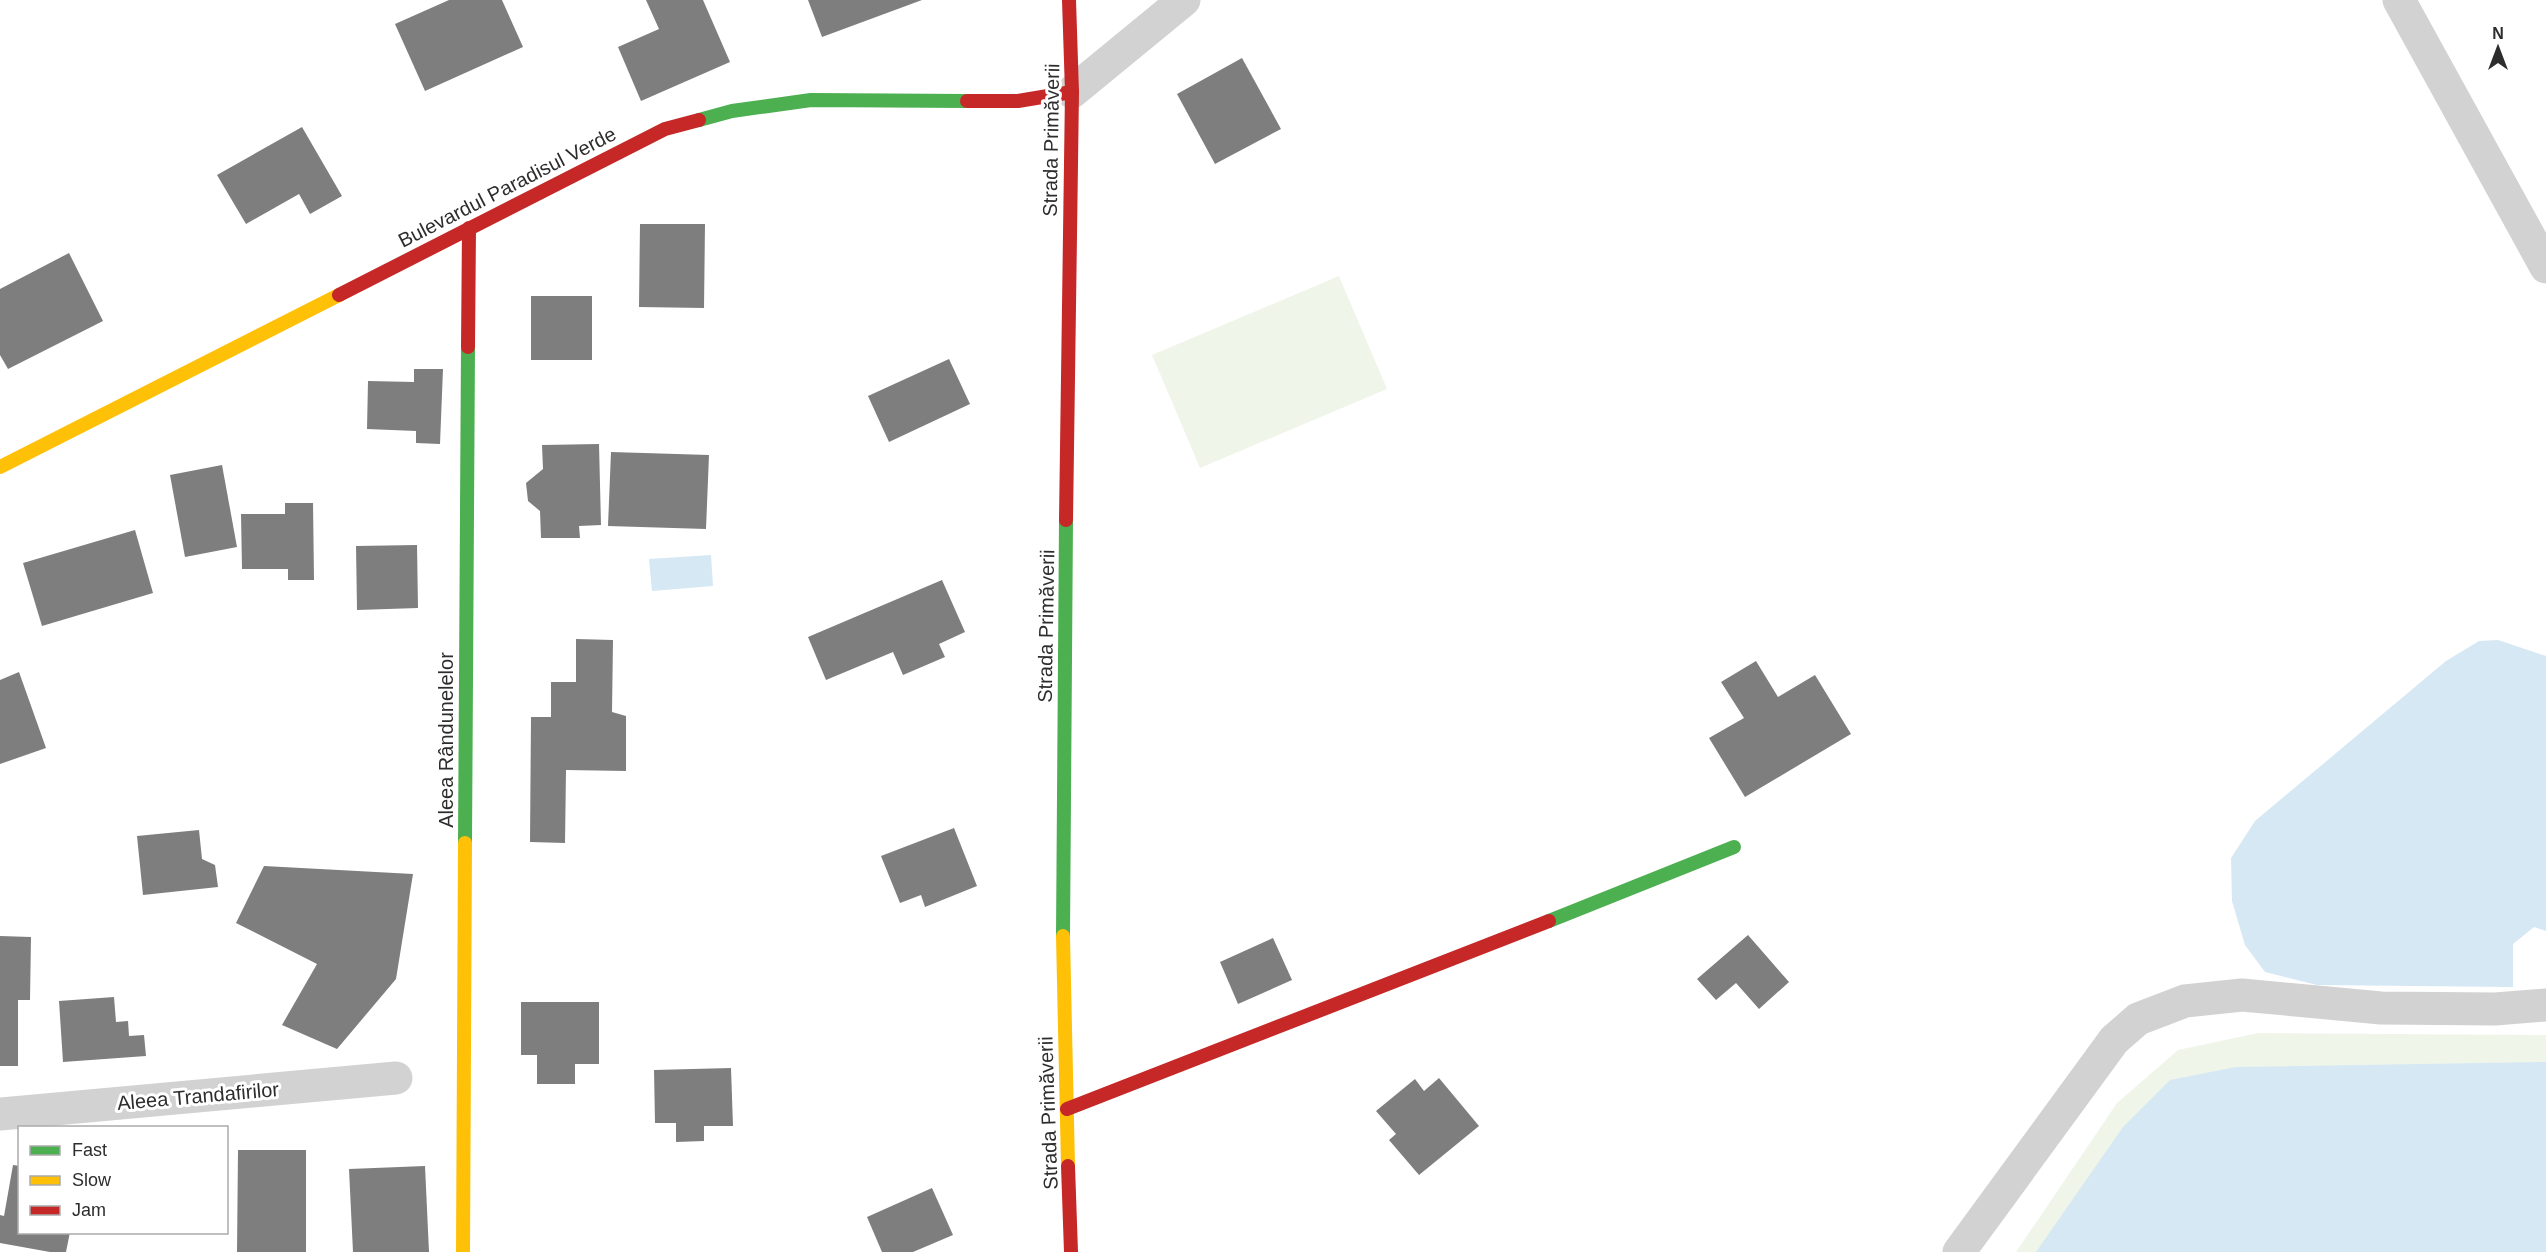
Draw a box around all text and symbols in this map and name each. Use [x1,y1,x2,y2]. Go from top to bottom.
north arrow [2468,18,2528,78]
text: N [2492,25,2504,42]
street label: Strada Primăverii [1039,63,1063,217]
street label: Bulevardul Paradisul Verde [395,122,619,252]
street label: Strada Primăverii [1034,549,1058,703]
street label: Aleea Rândunelelor [435,652,457,828]
street label: Strada Primăverii [1034,1036,1062,1190]
street label: Aleea Trandafirilor [116,1078,280,1114]
legend [18,1126,228,1234]
text: Fast [72,1140,107,1160]
text: Slow [72,1170,112,1190]
text: Jam [72,1200,106,1220]

